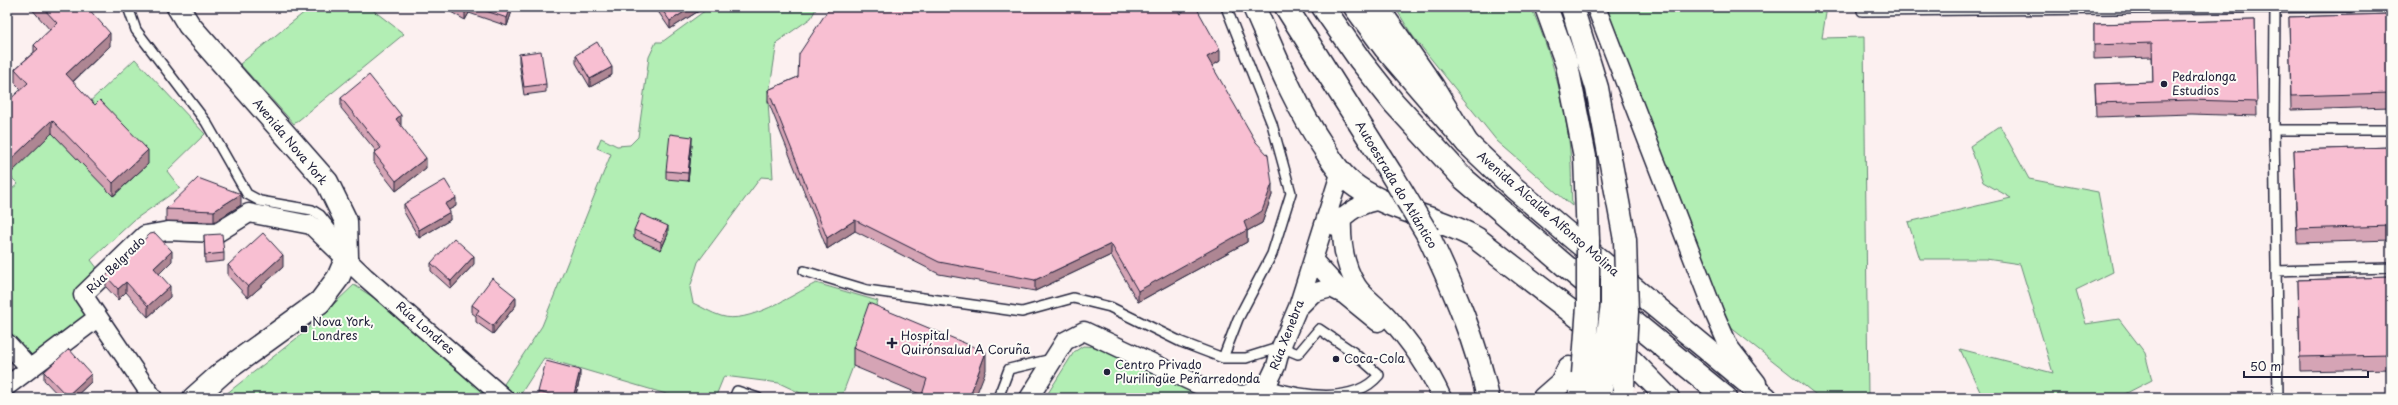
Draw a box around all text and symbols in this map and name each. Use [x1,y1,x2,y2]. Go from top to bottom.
place label: Pedralonga Estudios [2172,67,2237,99]
marker: Pedralonga Estudios [2159,79,2169,89]
street label: Avenida Nova York [249,94,333,189]
street label: Autoestrada do Atlántico [1352,117,1442,252]
street label: Avenida Alcalde Alfonso Molina [1474,146,1624,280]
street label: Rúa Belgrado [82,231,149,297]
street label: Rúa Xenebra [1264,296,1308,373]
street label: Rúa Londres [393,297,459,358]
place label: Nova York, Londres [312,312,374,344]
marker: Nova York, Londres [299,324,309,334]
place label: Hospital Quirónsalud A Coruña [901,326,1030,358]
marker: Hospital Quirónsalud A Coruña [886,337,898,349]
place label: Coca-Cola [1344,349,1405,367]
scale bar [2244,353,2368,379]
marker: Coca-Cola [1331,354,1341,364]
place label: Centro Privado Plurilingüe Peñarredonda [1115,355,1261,387]
text: 50 m [2250,357,2281,375]
marker: Centro Privado Plurilingüe Peñarredonda [1102,367,1112,377]

